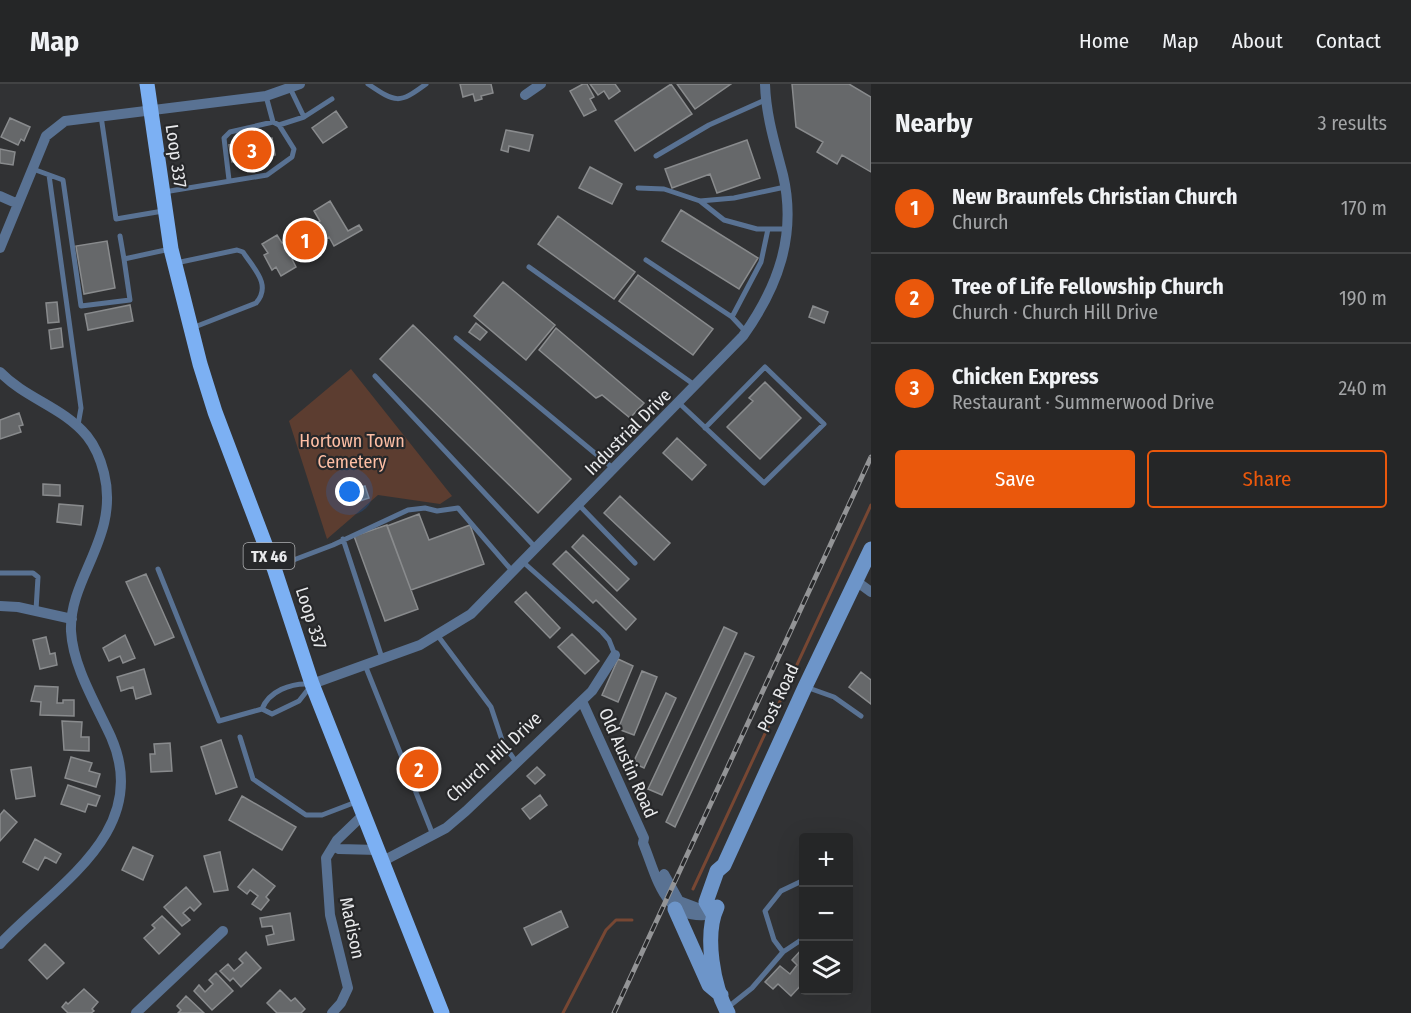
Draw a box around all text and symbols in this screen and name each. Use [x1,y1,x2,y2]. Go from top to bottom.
text: Map [30,25,79,58]
text: Home [1079,28,1129,54]
text: Map [1162,28,1199,54]
text: About [1232,28,1283,54]
text: Contact [1316,28,1381,54]
text: Nearby [895,108,972,139]
text: 3 results [1318,111,1387,135]
street label: Loop 337 [161,123,191,189]
pin: 3 [232,128,272,172]
text: New Braunfels Christian Church [952,183,1238,210]
text: 1 [910,196,919,220]
text: 170 m [1341,196,1387,220]
text: Church [952,210,1008,234]
pin: 1 [286,218,324,262]
text: Tree of Life Fellowship Church [952,273,1224,300]
text: 2 [910,286,919,310]
text: 190 m [1339,286,1387,310]
text: Church · Church Hill Drive [952,300,1158,324]
text: Chicken Express [952,363,1099,390]
text: 3 [910,376,919,400]
text: 240 m [1338,376,1387,400]
street label: Industrial Drive [580,384,676,480]
text: Restaurant · Summerwood Drive [952,390,1214,414]
park label: Hortown Town Cemetery [299,430,405,473]
button: Save [895,450,1135,508]
button: Share [1147,450,1387,508]
your location [335,477,364,506]
road number: TX 46 [244,543,294,569]
street label: Loop 337 [291,584,331,652]
street label: Post Road [753,660,803,736]
street label: Old Austin Road [594,705,662,821]
street label: Church Hill Drive [442,707,546,807]
pin: 2 [400,746,438,792]
map controls [799,833,853,995]
button: + [799,833,853,887]
button: − [799,887,853,941]
street label: Madison [335,895,369,961]
button: layers [799,941,853,995]

